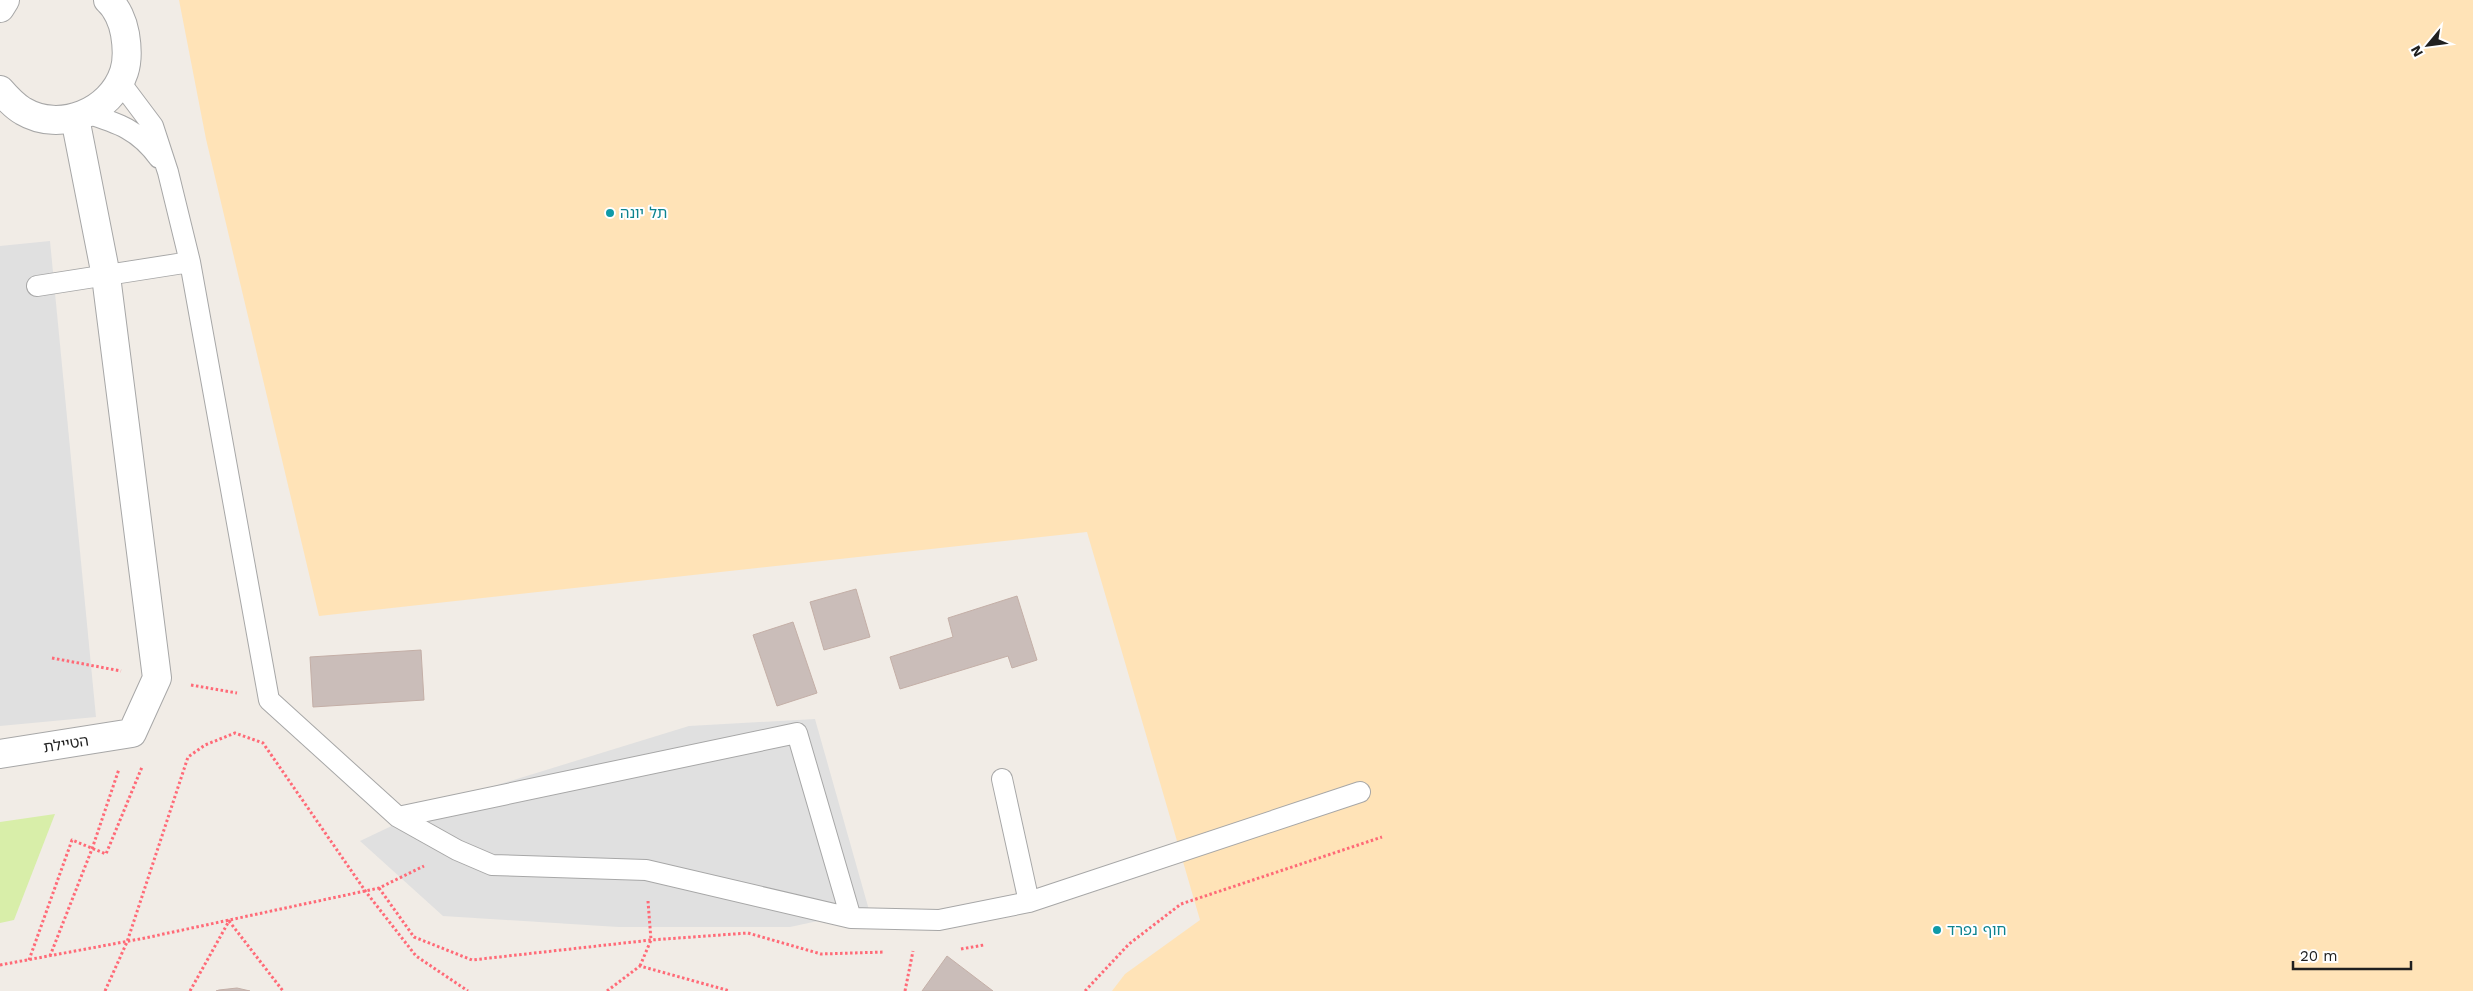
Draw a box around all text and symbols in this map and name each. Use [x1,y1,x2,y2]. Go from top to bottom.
north arrow [2403,20,2453,70]
text: N [2407,43,2426,60]
place label: תל יונה [620,204,667,222]
marker: תל יונה [604,207,616,219]
street label: הטיילת [42,732,90,756]
place label: חוף נפרד [1947,921,2007,939]
marker: חוף נפרד [1931,924,1943,936]
scale bar [2293,938,2410,970]
text: 20 m [2300,947,2338,965]

